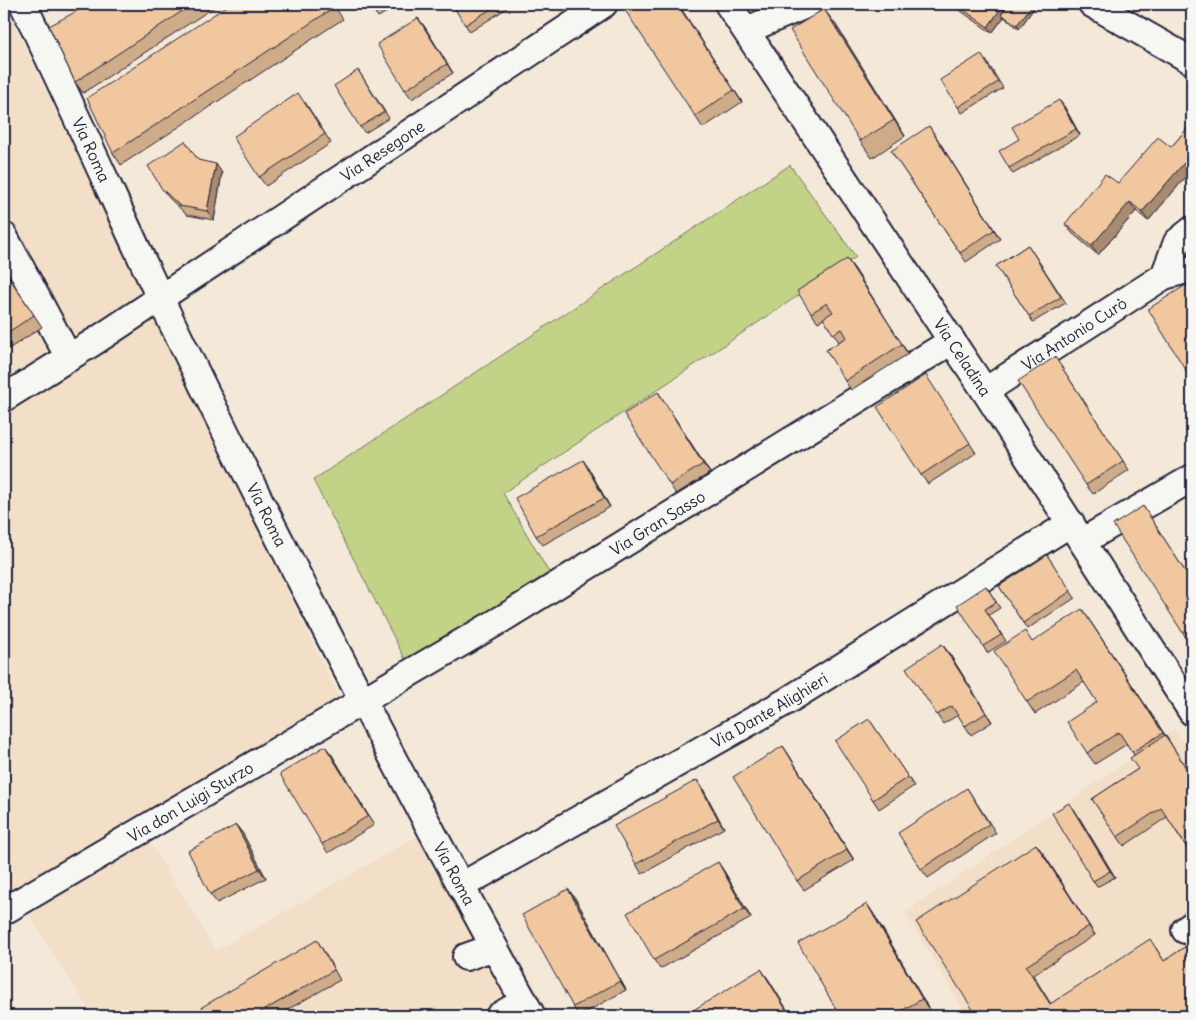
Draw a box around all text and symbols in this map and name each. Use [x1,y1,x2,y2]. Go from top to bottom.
street label: Via Roma [68,114,115,185]
street label: Via Resegone [337,116,428,186]
street label: Via Antonio Curò [1018,293,1131,375]
street label: Via Celadina [930,314,996,400]
street label: Via Roma [243,479,291,550]
street label: Via Gran Sasso [606,486,709,560]
street label: Via Dante Alighieri [707,668,831,752]
street label: Via don Luigi Sturzo [124,757,257,846]
street label: Via Roma [429,839,480,909]

